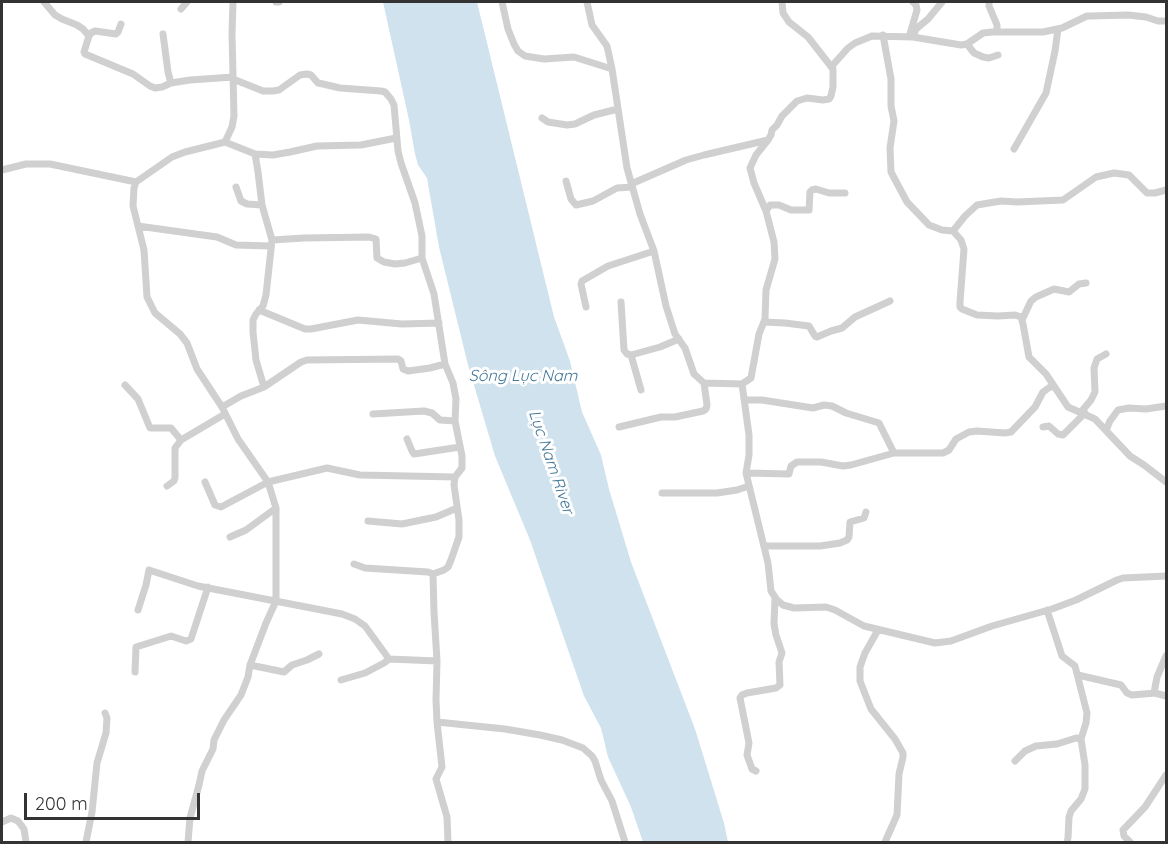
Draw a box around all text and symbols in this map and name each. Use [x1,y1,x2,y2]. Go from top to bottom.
water label: Sông Lục Nam [469,366,577,386]
water label: Lục Nam River [524,408,578,516]
scale bar [27,781,202,819]
text: 200 m [35,792,88,815]

